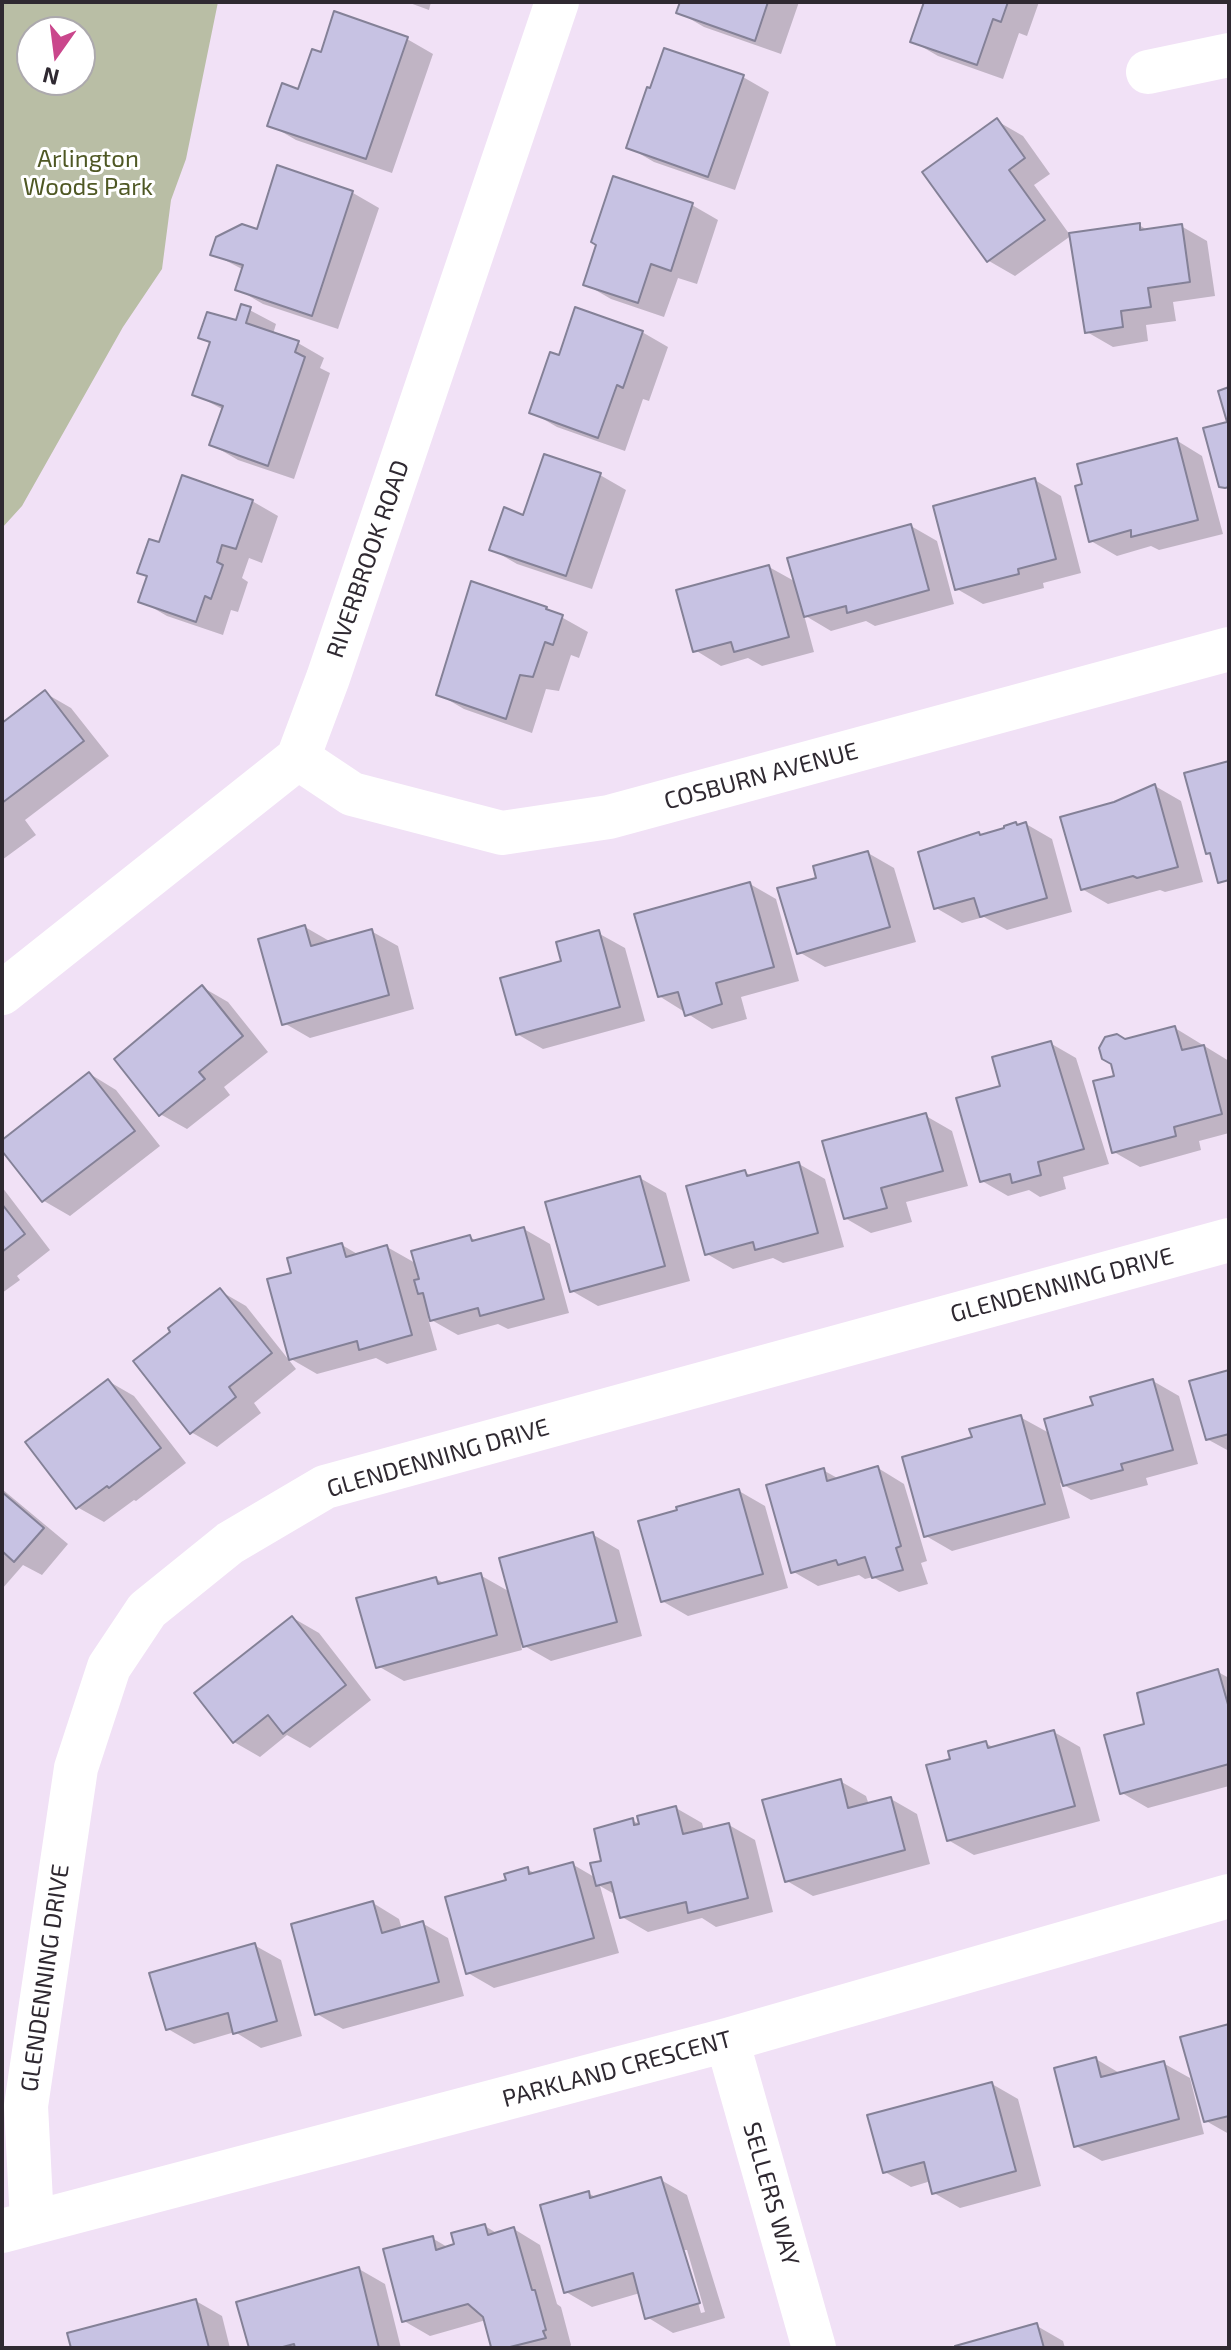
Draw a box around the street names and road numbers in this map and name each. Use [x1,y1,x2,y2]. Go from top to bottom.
street label: RIVERBROOK ROAD [321,456,415,662]
street label: COSBURN AVENUE [661,736,861,816]
street label: GLENDENNING DRIVE [947,1241,1177,1329]
street label: GLENDENNING DRIVE [324,1412,552,1504]
street label: GLENDENNING DRIVE [15,1862,75,2094]
street label: PARKLAND CRESCENT [499,2025,735,2113]
street label: SELLERS WAY [737,2119,805,2269]

